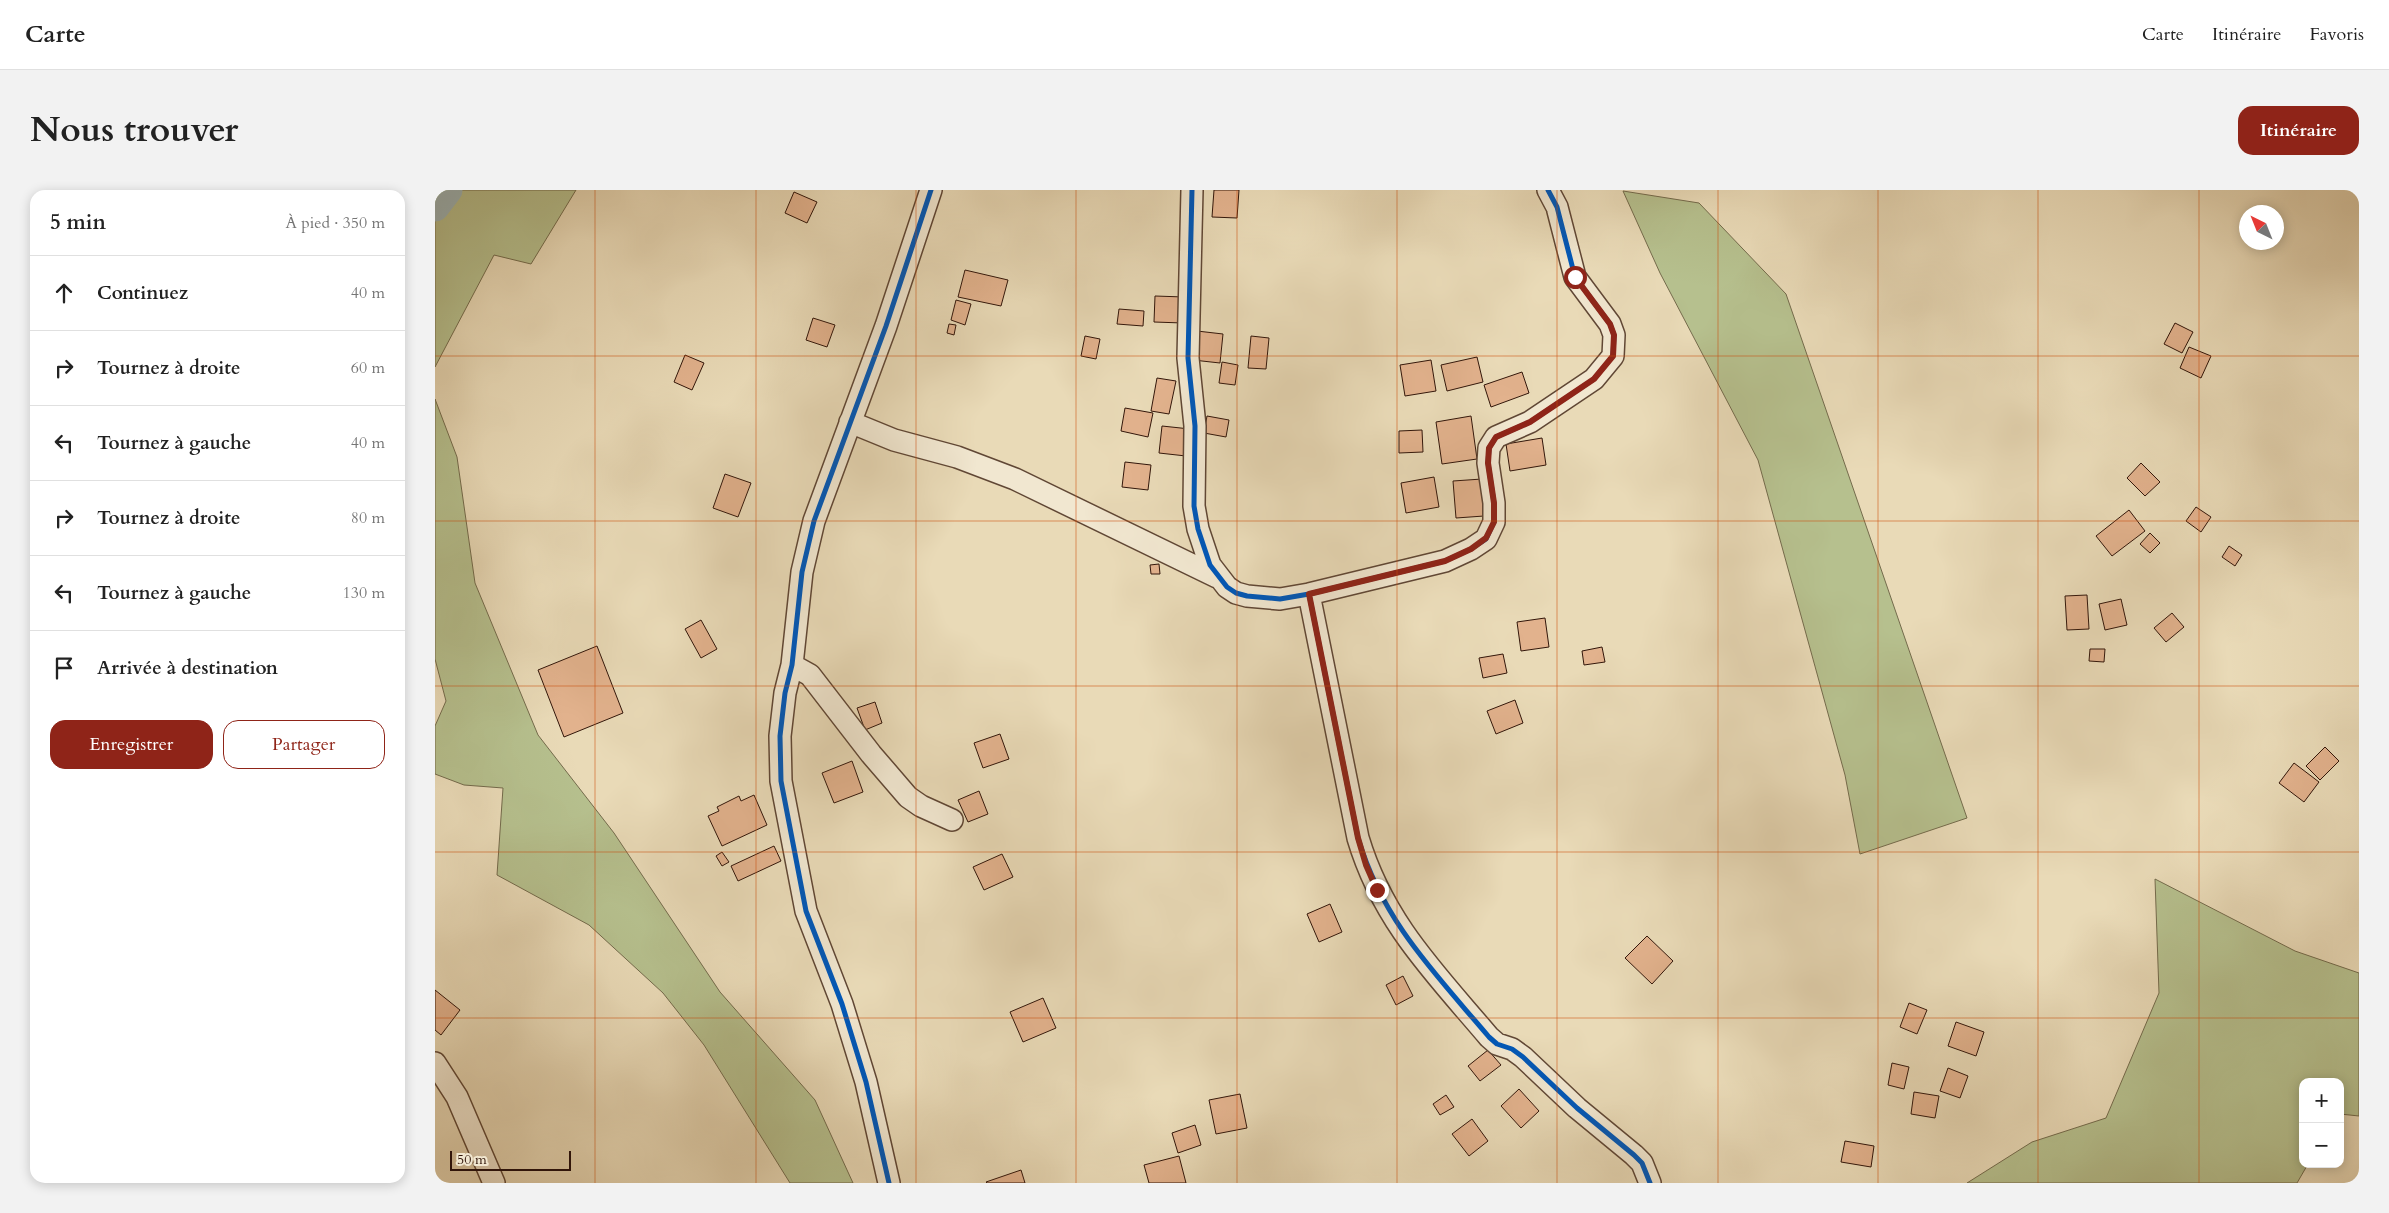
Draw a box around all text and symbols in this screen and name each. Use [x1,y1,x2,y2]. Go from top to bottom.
text: Carte [25,18,86,51]
text: Carte [2142,22,2184,47]
text: Itinéraire [2212,22,2281,47]
text: Favoris [2309,22,2364,47]
text: Nous trouver [30,106,238,154]
button: Itinéraire [2238,106,2359,155]
north arrow [2239,205,2284,250]
text: 5 min [50,208,106,237]
text: À pied · 350 m [285,212,385,234]
route start [1564,266,1587,289]
icon: ahead [50,279,78,307]
text: Continuez [97,280,188,306]
text: 40 m [351,282,385,304]
icon: right [50,354,78,382]
text: Tournez à droite [97,355,240,381]
text: 60 m [351,357,385,379]
icon: left [50,429,78,457]
text: Tournez à gauche [97,430,251,456]
text: 40 m [351,432,385,454]
icon: right [50,504,78,532]
text: Tournez à droite [97,505,240,531]
text: 80 m [351,507,385,529]
icon: left [50,579,78,607]
text: Tournez à gauche [97,580,251,606]
text: 130 m [343,582,385,604]
icon: arrive [50,654,78,682]
text: Arrivée à destination [97,655,278,681]
button: Enregistrer [50,720,213,769]
button: Partager [223,720,385,769]
route end [1366,879,1389,902]
map controls [2299,1078,2344,1168]
button: + [2299,1078,2344,1123]
button: − [2299,1123,2344,1168]
scale bar [450,1148,571,1171]
text: 50 m [457,1150,487,1169]

